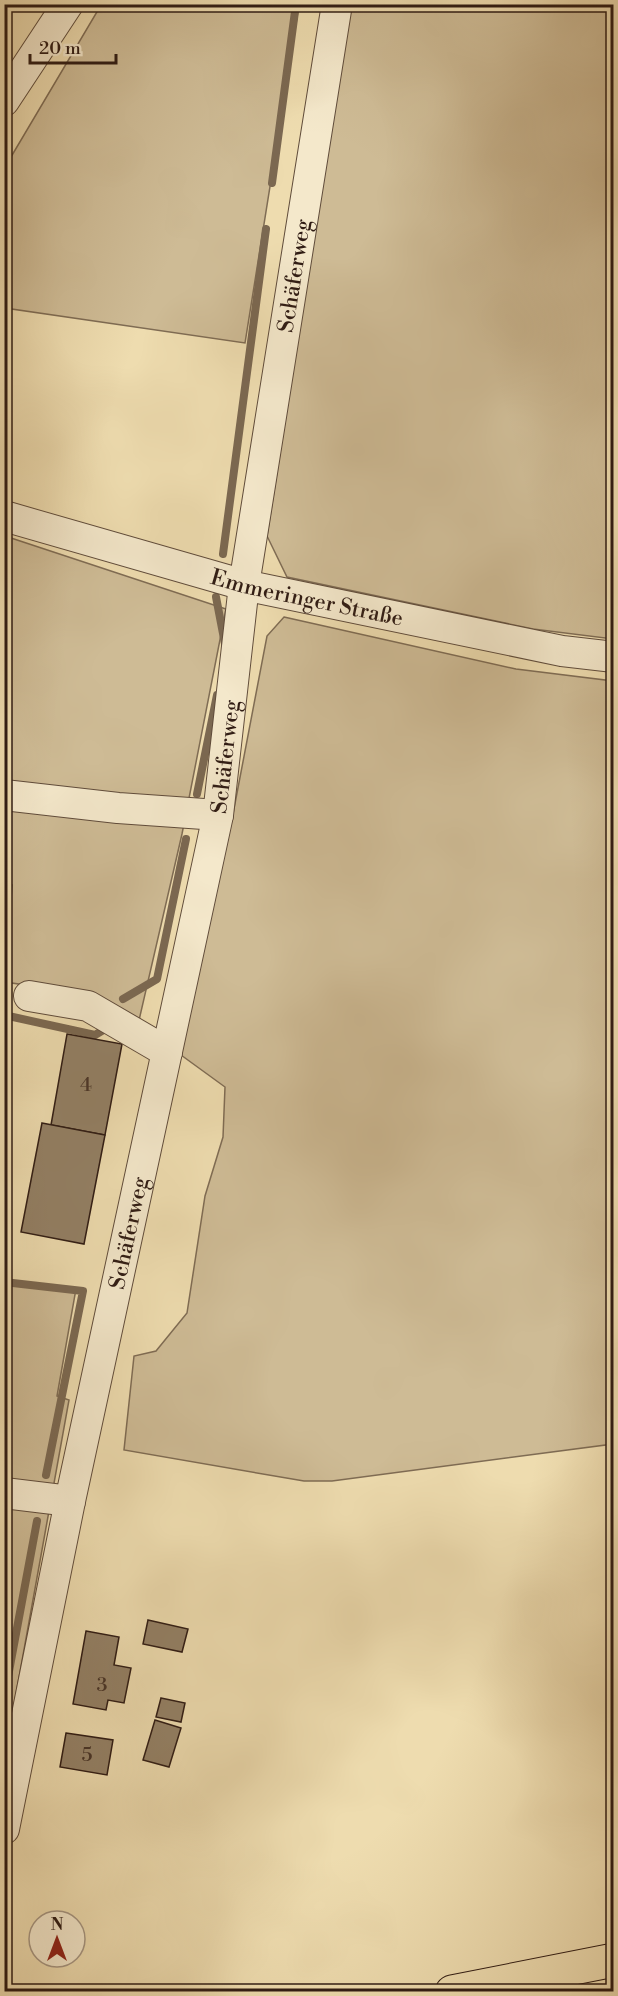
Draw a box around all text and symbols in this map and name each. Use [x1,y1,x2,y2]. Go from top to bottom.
scale bar [30,27,116,65]
text: 20 m [39,37,81,60]
street label: Schäferweg [273,217,317,335]
street label: Emmeringer Straße [207,564,405,633]
street label: Schäferweg [206,698,246,815]
house number: 4 [80,1073,92,1098]
street label: Schäferweg [104,1174,155,1292]
house number: 3 [96,1673,108,1698]
house number: 5 [81,1743,93,1768]
north arrow [27,1909,87,1969]
text: N [51,1915,64,1935]

